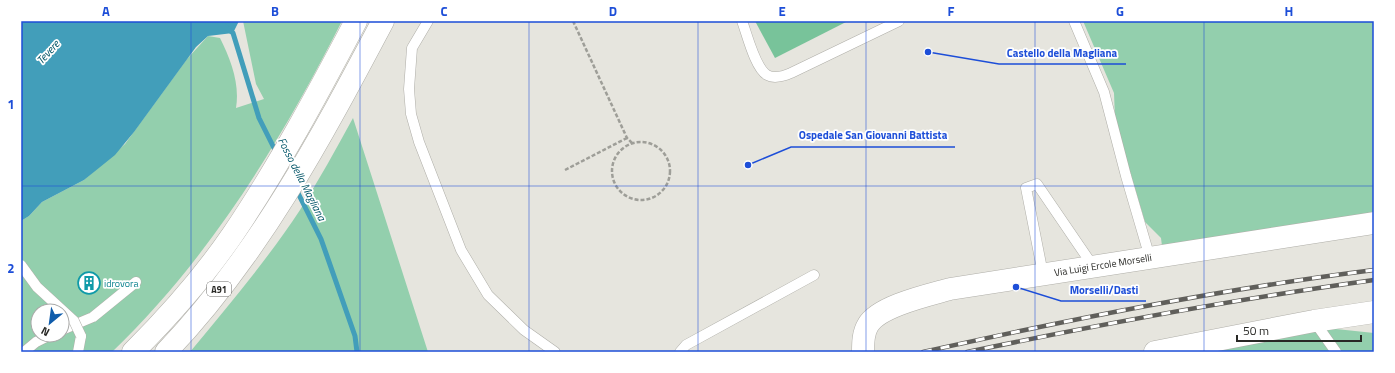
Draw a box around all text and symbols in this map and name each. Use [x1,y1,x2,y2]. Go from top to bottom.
text: A [102,1,110,21]
text: B [271,1,279,21]
text: C [440,1,448,21]
text: D [609,1,617,21]
text: E [778,1,786,21]
text: F [948,1,955,21]
text: G [1116,1,1124,21]
text: H [1285,1,1293,21]
water label: Tevere [33,36,64,68]
callout: Castello della Magliana [999,41,1126,64]
text: Castello della Magliana [1007,45,1118,61]
text: 1 [7,94,15,114]
callout: Ospedale San Giovanni Battista [791,124,955,147]
text: Ospedale San Giovanni Battista [799,127,948,143]
water label: Fosso della Magliana [274,135,330,224]
street label: Via Luigi Ercole Morselli [1053,250,1153,280]
text: 2 [7,258,15,278]
building icon: idrovora [76,270,102,296]
place label: idrovora [104,276,139,291]
callout: Morselli/Dasti [1061,278,1146,301]
road number: A91 [207,282,231,296]
text: Morselli/Dasti [1070,282,1139,298]
north arrow [30,303,70,343]
scale bar [1237,317,1361,343]
text: 50 m [1243,321,1269,340]
text: N [38,323,52,341]

